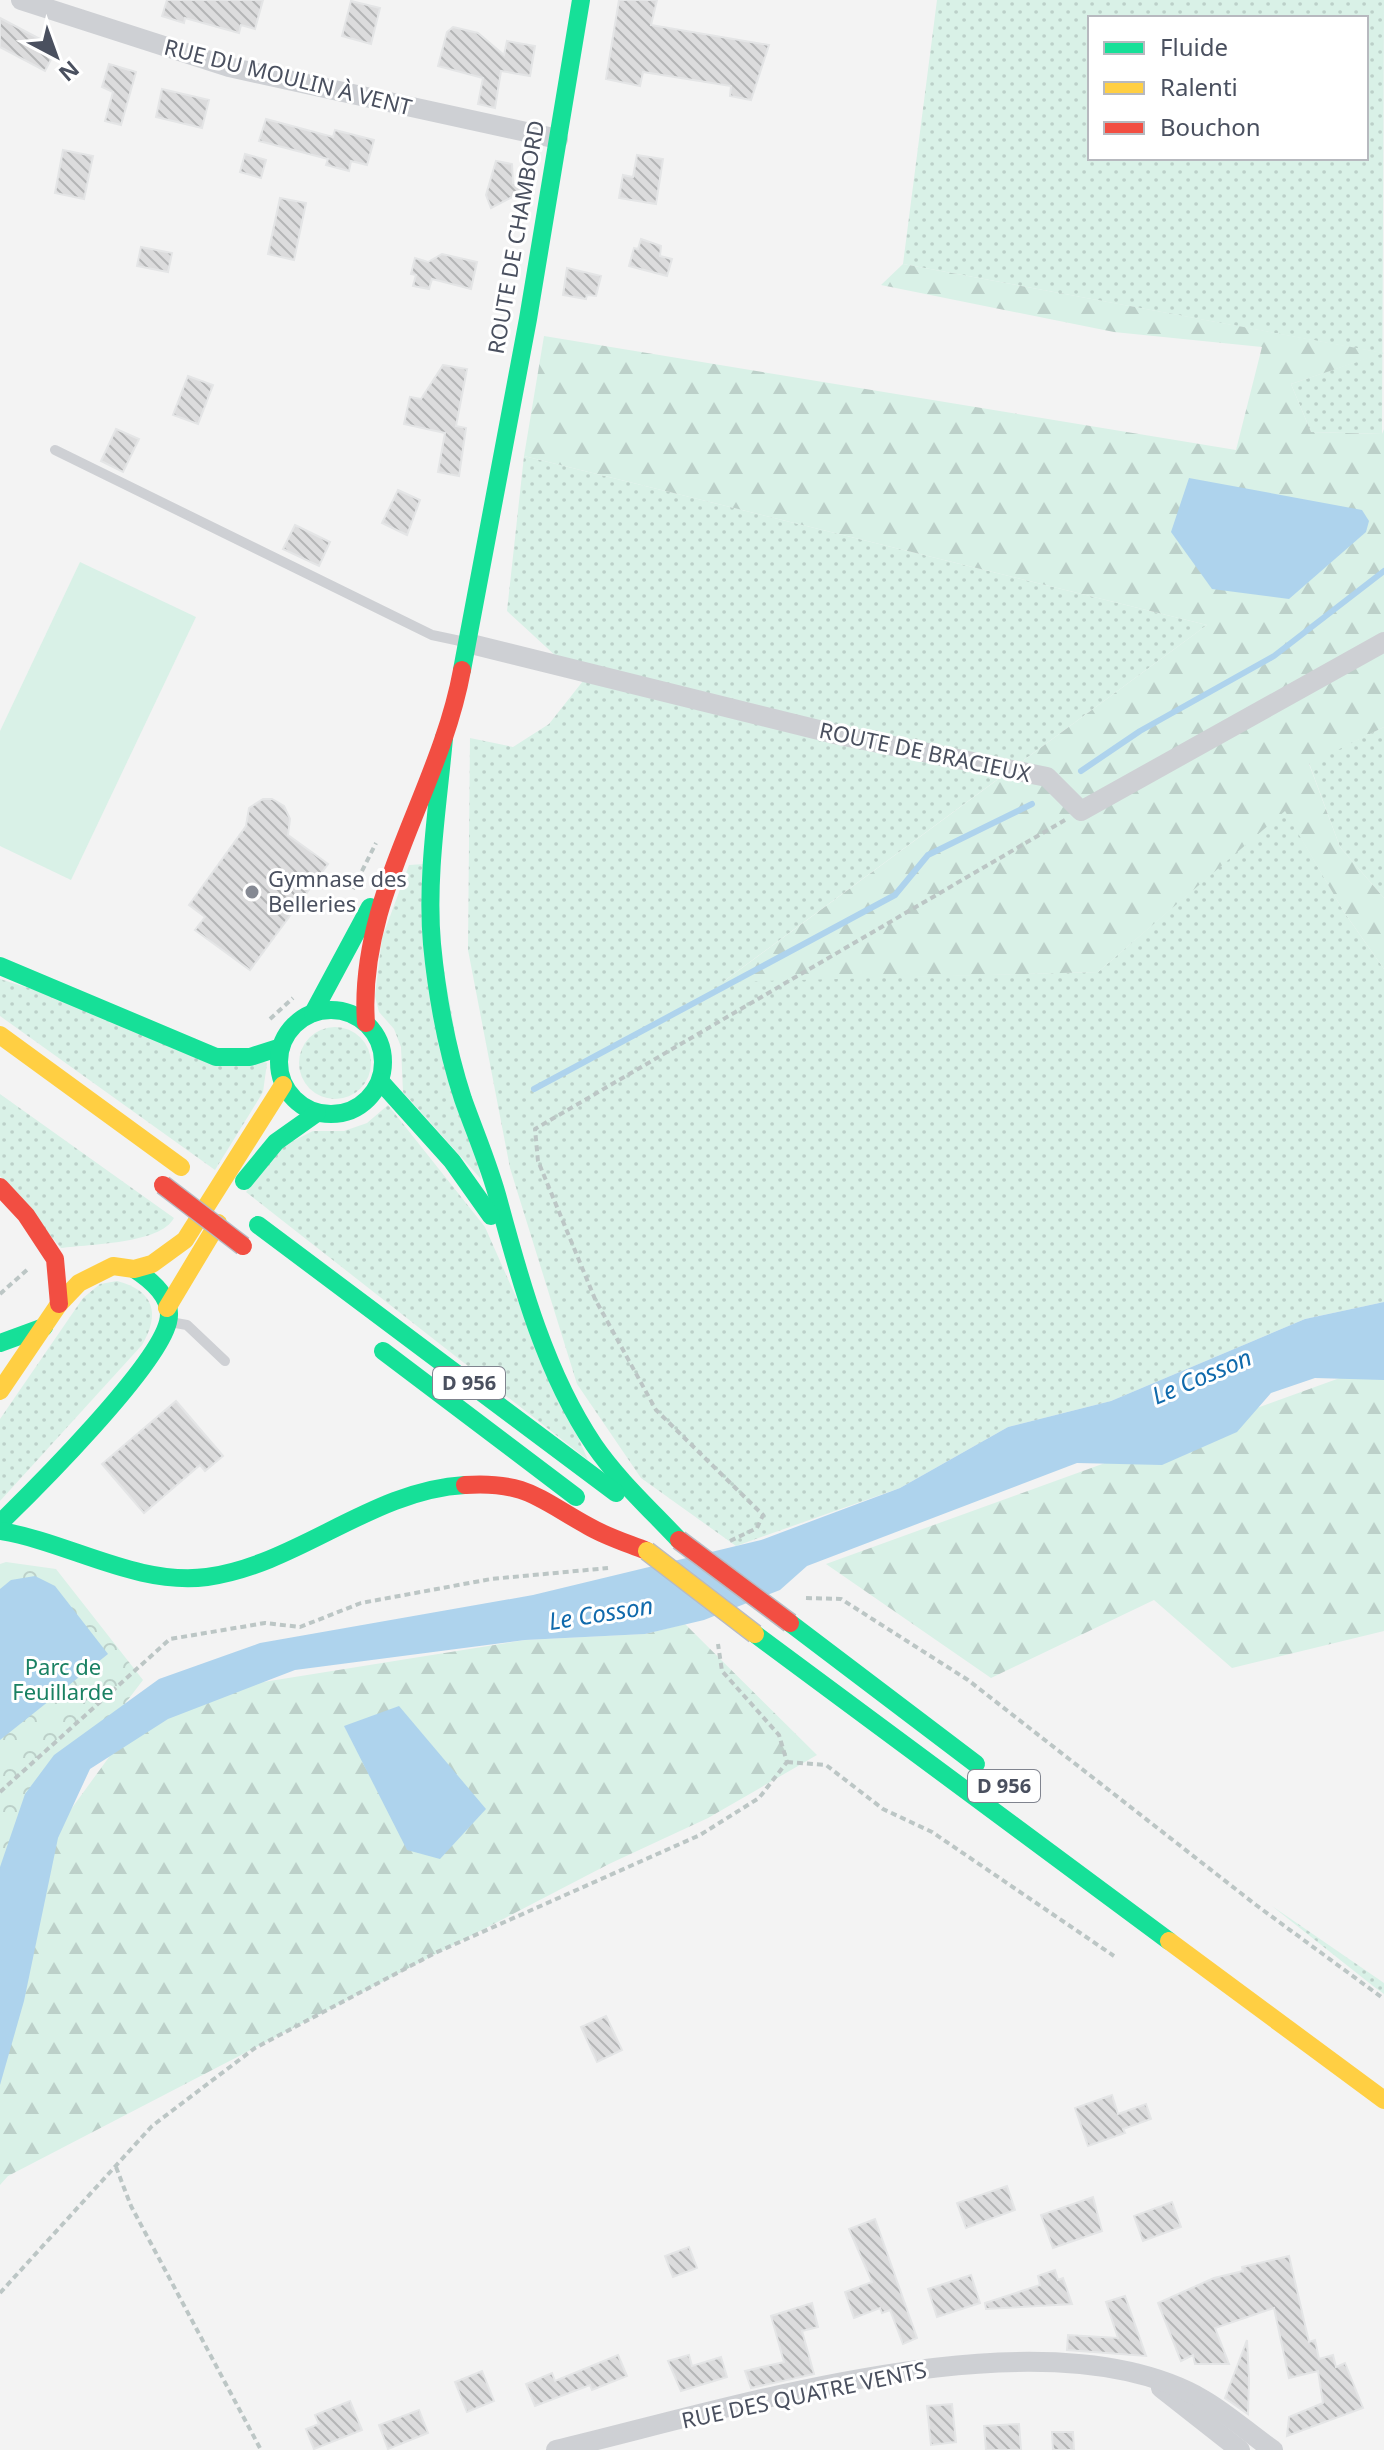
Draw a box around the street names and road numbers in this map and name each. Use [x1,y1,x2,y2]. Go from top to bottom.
street label: RUE DU MOULIN À VENT [161,31,415,121]
street label: ROUTE DE CHAMBORD [480,118,550,356]
street label: ROUTE DE BRACIEUX [817,714,1034,788]
road number: D 956 [433,1367,505,1399]
road number: D 956 [968,1770,1040,1802]
street label: RUE DES QUATRE VENTS [679,2353,929,2435]

